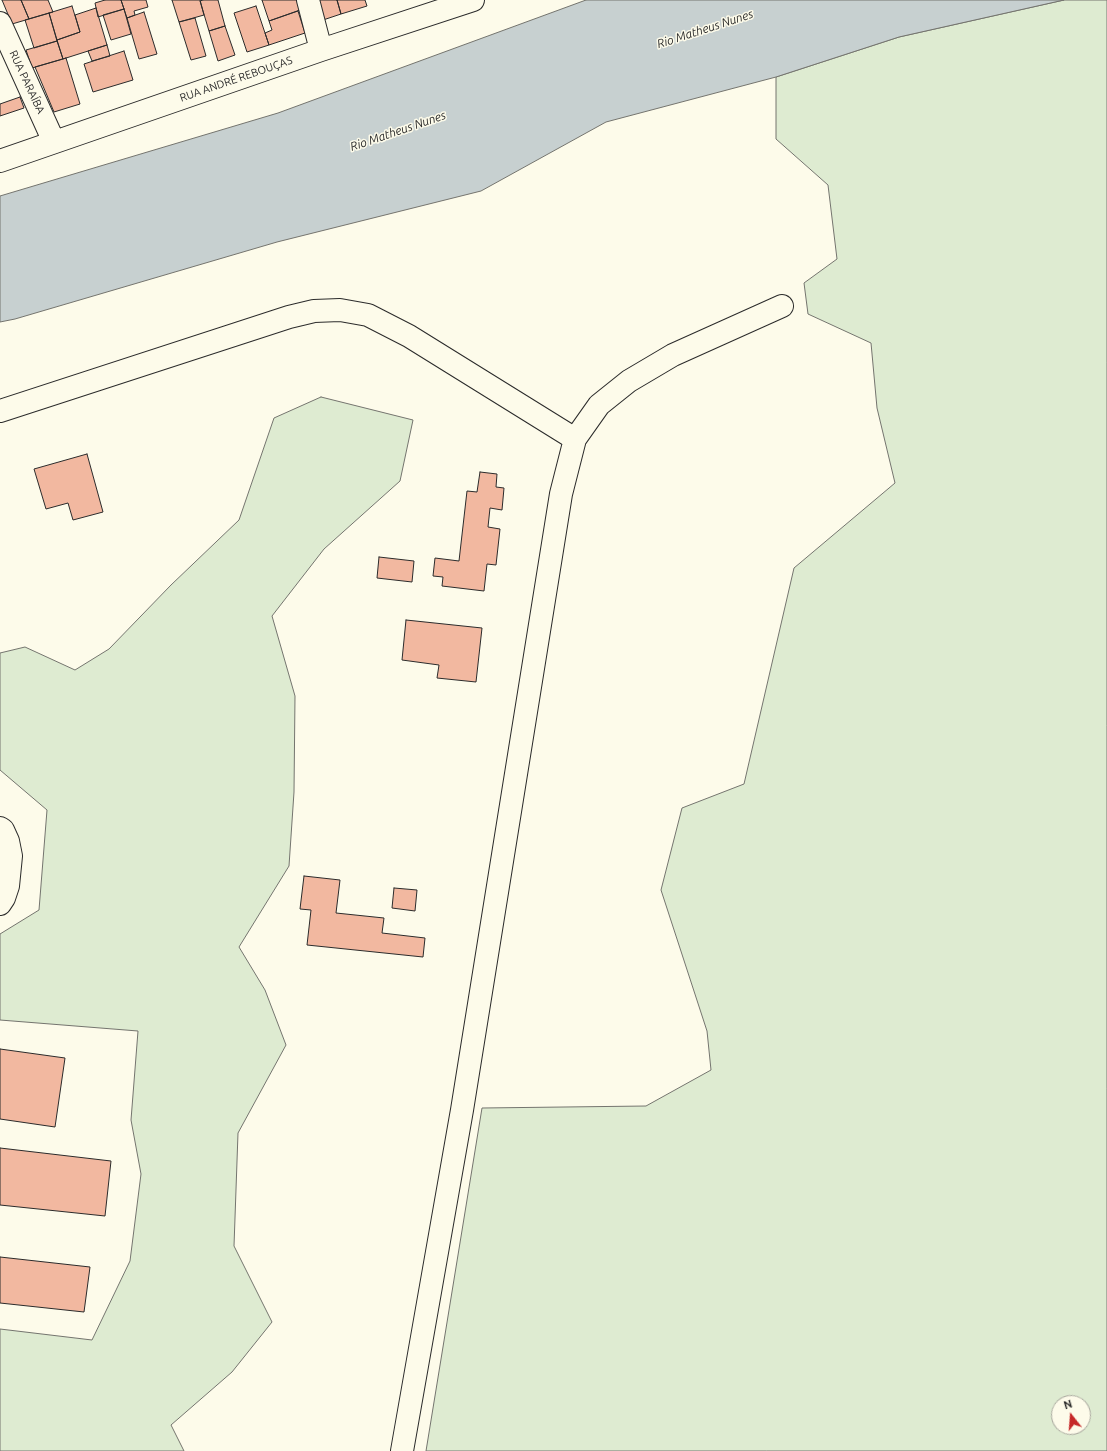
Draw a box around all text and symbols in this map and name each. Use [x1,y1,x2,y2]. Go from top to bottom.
water label: Rio Matheus Nunes [655,7,755,51]
street label: RUA PARAÍBA [7,48,47,116]
street label: RUA ANDRÉ REBOUÇAS [178,53,294,105]
water label: Rio Matheus Nunes [348,108,448,154]
north arrow [1051,1395,1091,1435]
text: N [1062,1398,1073,1411]

